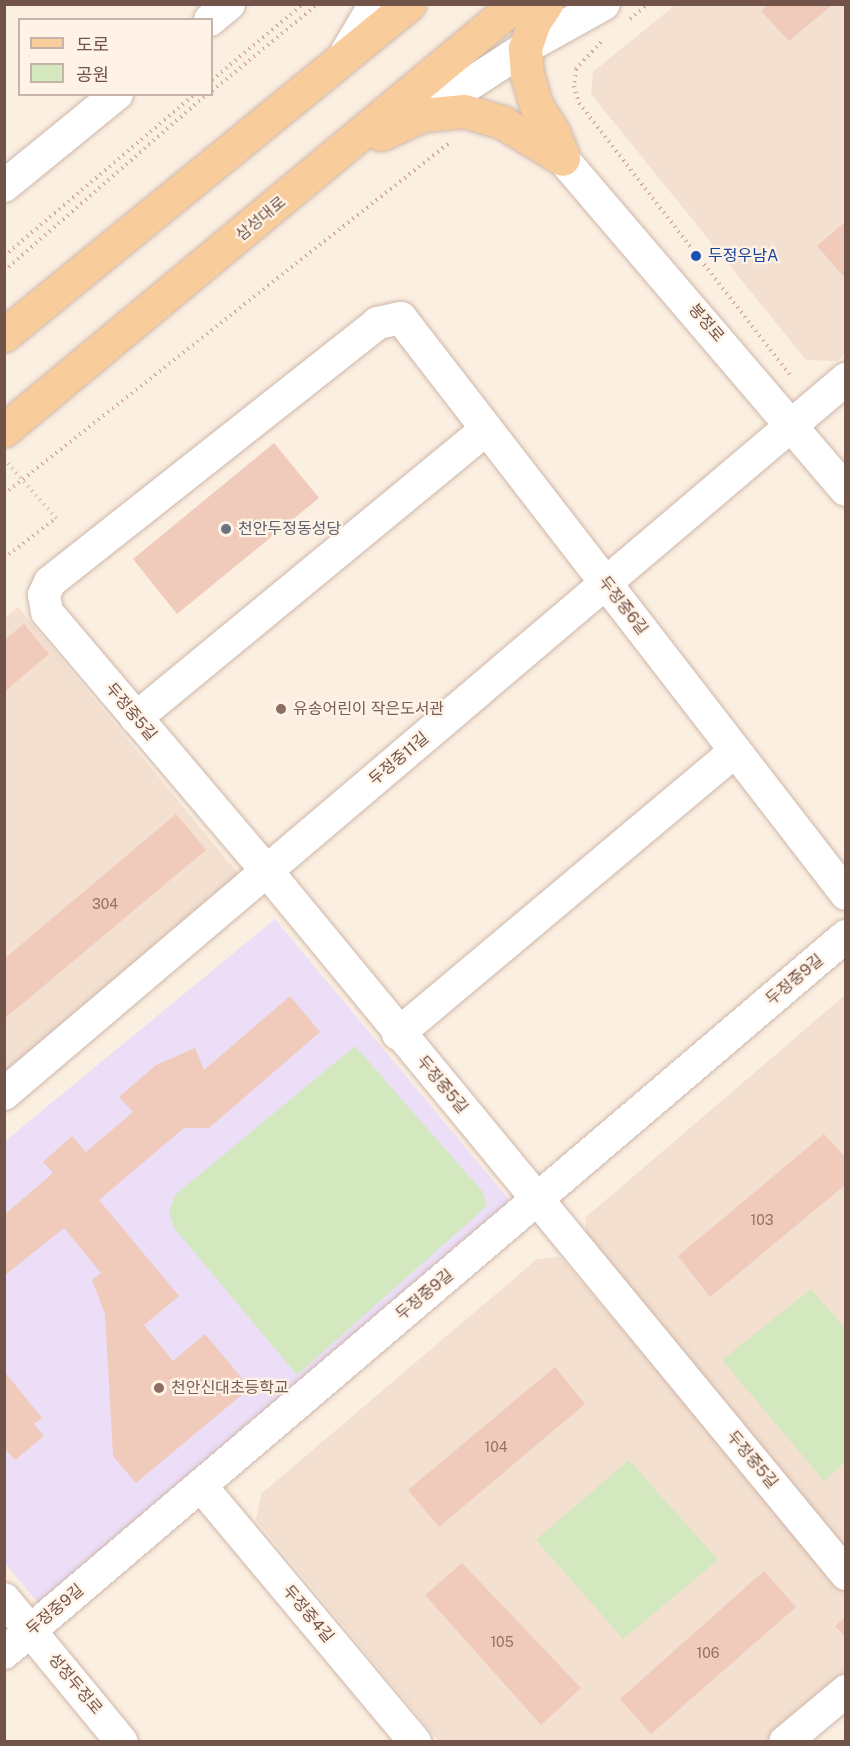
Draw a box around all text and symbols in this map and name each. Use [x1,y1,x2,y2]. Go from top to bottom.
legend [18,18,213,96]
text: 도로 [76,34,109,55]
text: 공원 [76,64,109,85]
street label: 삼성대로 [232,193,290,245]
place label: 두정우남A [708,246,778,266]
marker: 두정우남A [689,249,703,263]
street label: 봉정로 [684,300,728,346]
place label: 천안두정동성당 [238,519,341,539]
marker: 천안두정동성당 [219,522,233,536]
street label: 두정중6길 [594,573,652,639]
street label: 두정중5길 [101,679,161,745]
place label: 유송어린이 작은도서관 [293,699,444,719]
marker: 유송어린이 작은도서관 [274,702,288,716]
street label: 두정중11길 [365,729,433,789]
house number: 304 [92,896,118,912]
street label: 두정중9길 [762,951,828,1009]
street label: 두정중5길 [412,1052,472,1118]
house number: 103 [751,1212,773,1228]
street label: 두정중9길 [392,1266,458,1324]
place label: 천안신대초등학교 [171,1378,289,1398]
marker: 천안신대초등학교 [152,1381,166,1395]
street label: 두정중5길 [722,1427,782,1493]
house number: 104 [484,1439,508,1455]
street label: 두정중9길 [22,1581,88,1639]
street label: 두정중4길 [278,1581,338,1647]
house number: 105 [490,1634,514,1650]
house number: 106 [697,1645,719,1661]
street label: 성정두정로 [44,1650,106,1718]

